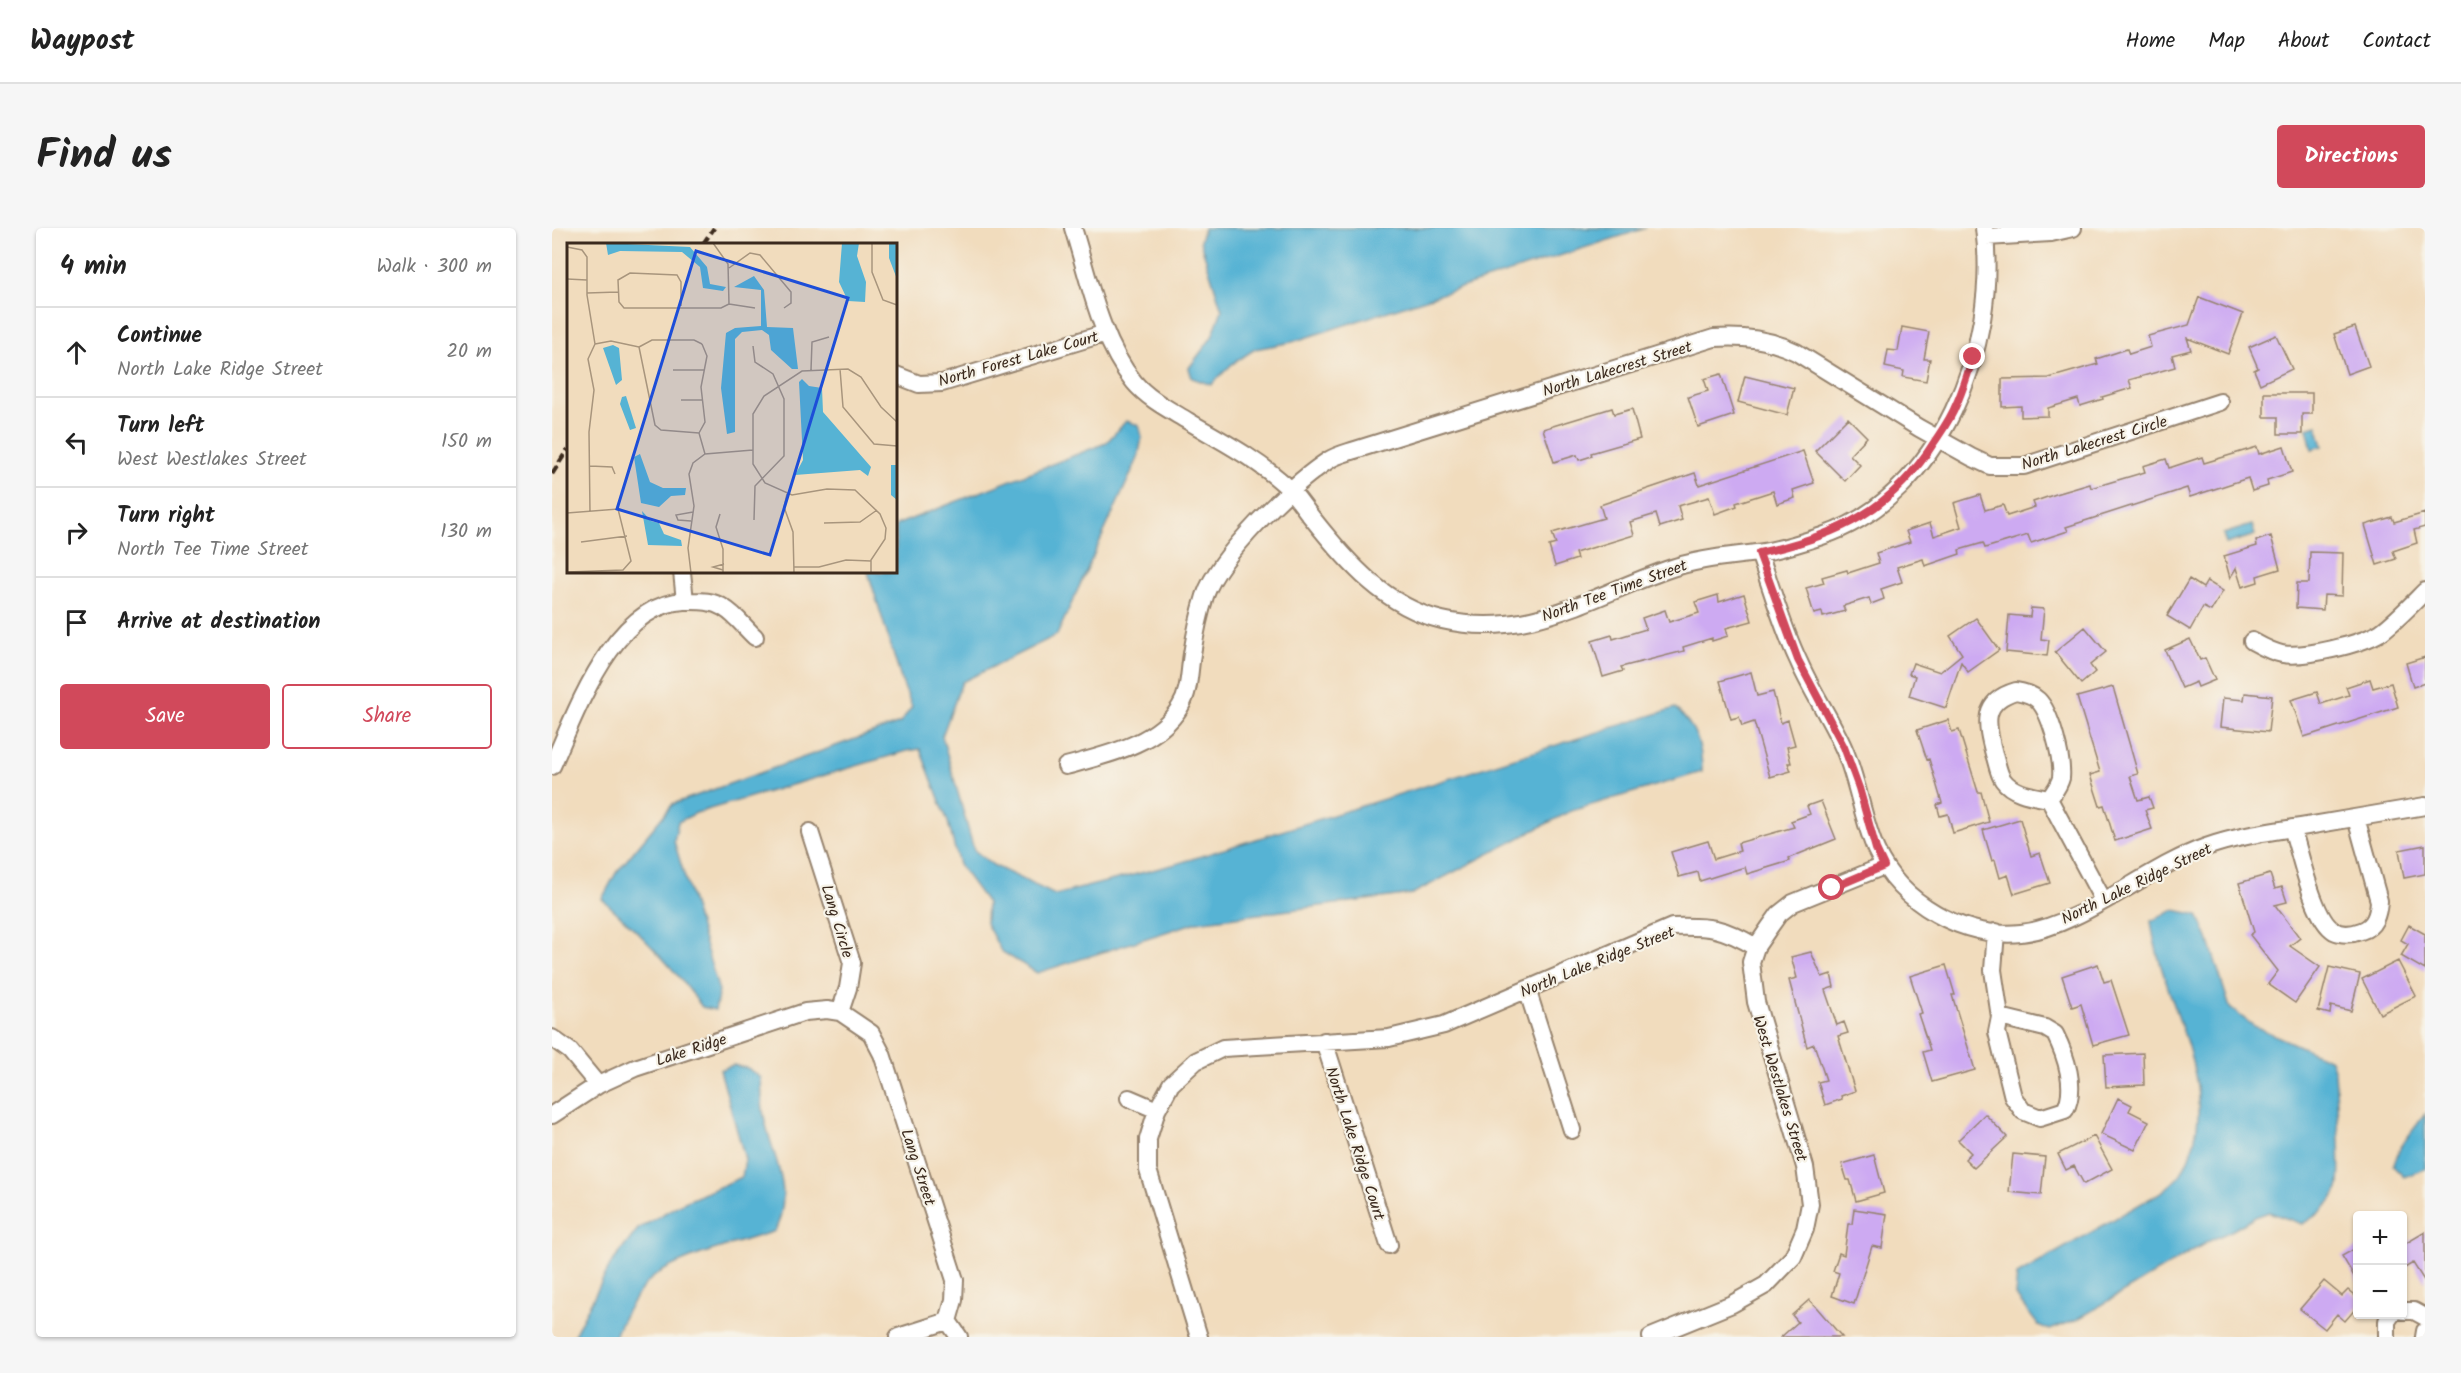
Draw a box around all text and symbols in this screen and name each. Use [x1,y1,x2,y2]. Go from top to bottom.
text: Waypost [30,19,134,64]
text: Home [2126,25,2175,58]
text: Map [2208,25,2245,58]
text: About [2278,25,2329,58]
text: Contact [2362,25,2431,58]
text: Find us [36,123,172,190]
button: Directions [2277,125,2425,188]
inset map [567,243,897,573]
text: 4 min [60,246,127,288]
text: Walk · 300 m [377,251,492,283]
text: Continue [117,319,202,354]
street label: North Forest Lake Court [935,324,1102,394]
street label: North Lakecrest Street [1540,335,1696,404]
icon: ahead [60,336,93,369]
text: 20 m [446,336,492,368]
route end [1959,343,1985,369]
text: North Lake Ridge Street [117,354,323,386]
text: Turn left [117,409,204,444]
street label: North Lakecrest Circle [2018,409,2171,478]
icon: left [60,426,93,459]
text: 150 m [441,426,492,458]
text: West Westlakes Street [117,444,307,476]
text: Turn right [117,499,215,534]
icon: right [60,516,93,549]
text: 130 m [440,516,492,548]
text: North Tee Time Street [117,534,309,566]
street label: North Tee Time Street [1538,553,1692,629]
text: Arrive at destination [117,605,320,640]
icon: arrive [60,606,93,639]
button: Save [60,684,270,749]
button: Share [282,684,492,749]
street label: North Lake Ridge Street [2057,837,2217,932]
route start [1818,874,1844,900]
street label: Lang Circle [814,882,860,961]
street label: North Lake Ridge Street [1516,920,1679,1005]
street label: West Westlakes Street [1745,1012,1814,1165]
street label: Lake Ridge [653,1027,730,1074]
street label: North Lake Ridge Court [1318,1063,1391,1224]
street label: Lang Street [893,1126,942,1210]
map controls [2353,1211,2407,1319]
button: + [2353,1211,2407,1265]
button: − [2353,1265,2407,1319]

